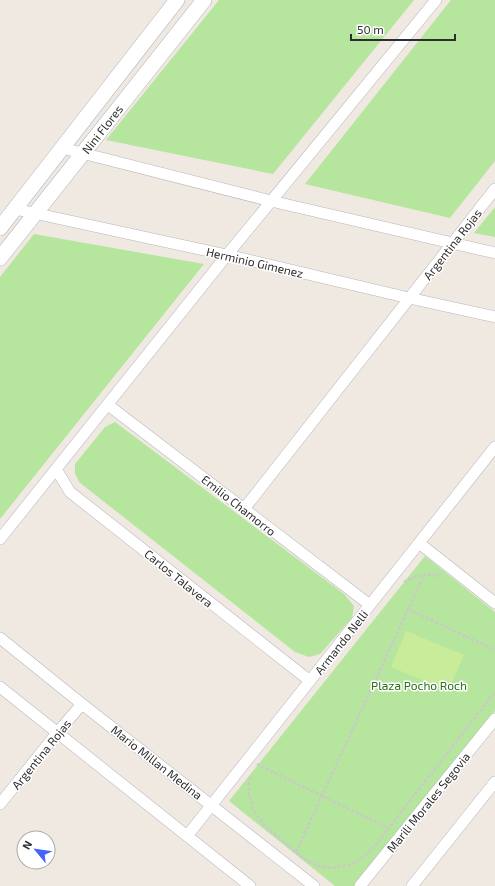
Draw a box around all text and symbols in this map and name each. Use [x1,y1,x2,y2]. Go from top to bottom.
scale bar [351,16,455,42]
text: 50 m [357,22,384,36]
street label: Nini Flores [79,102,125,156]
street label: Argentina Rojas [420,206,485,283]
street label: Herminio Gimenez [205,244,305,280]
street label: Emilio Chamorro [199,472,279,538]
street label: Carlos Talavera [142,546,216,610]
street label: Armando Nelli [312,607,370,677]
park label: Plaza Pocho Roch [371,678,467,692]
street label: Argentina Rojas [9,716,74,792]
street label: Mario Millan Medina [109,722,205,802]
street label: Marili Morales Segovia [383,749,473,855]
north arrow [16,830,56,870]
text: N [19,838,34,852]

